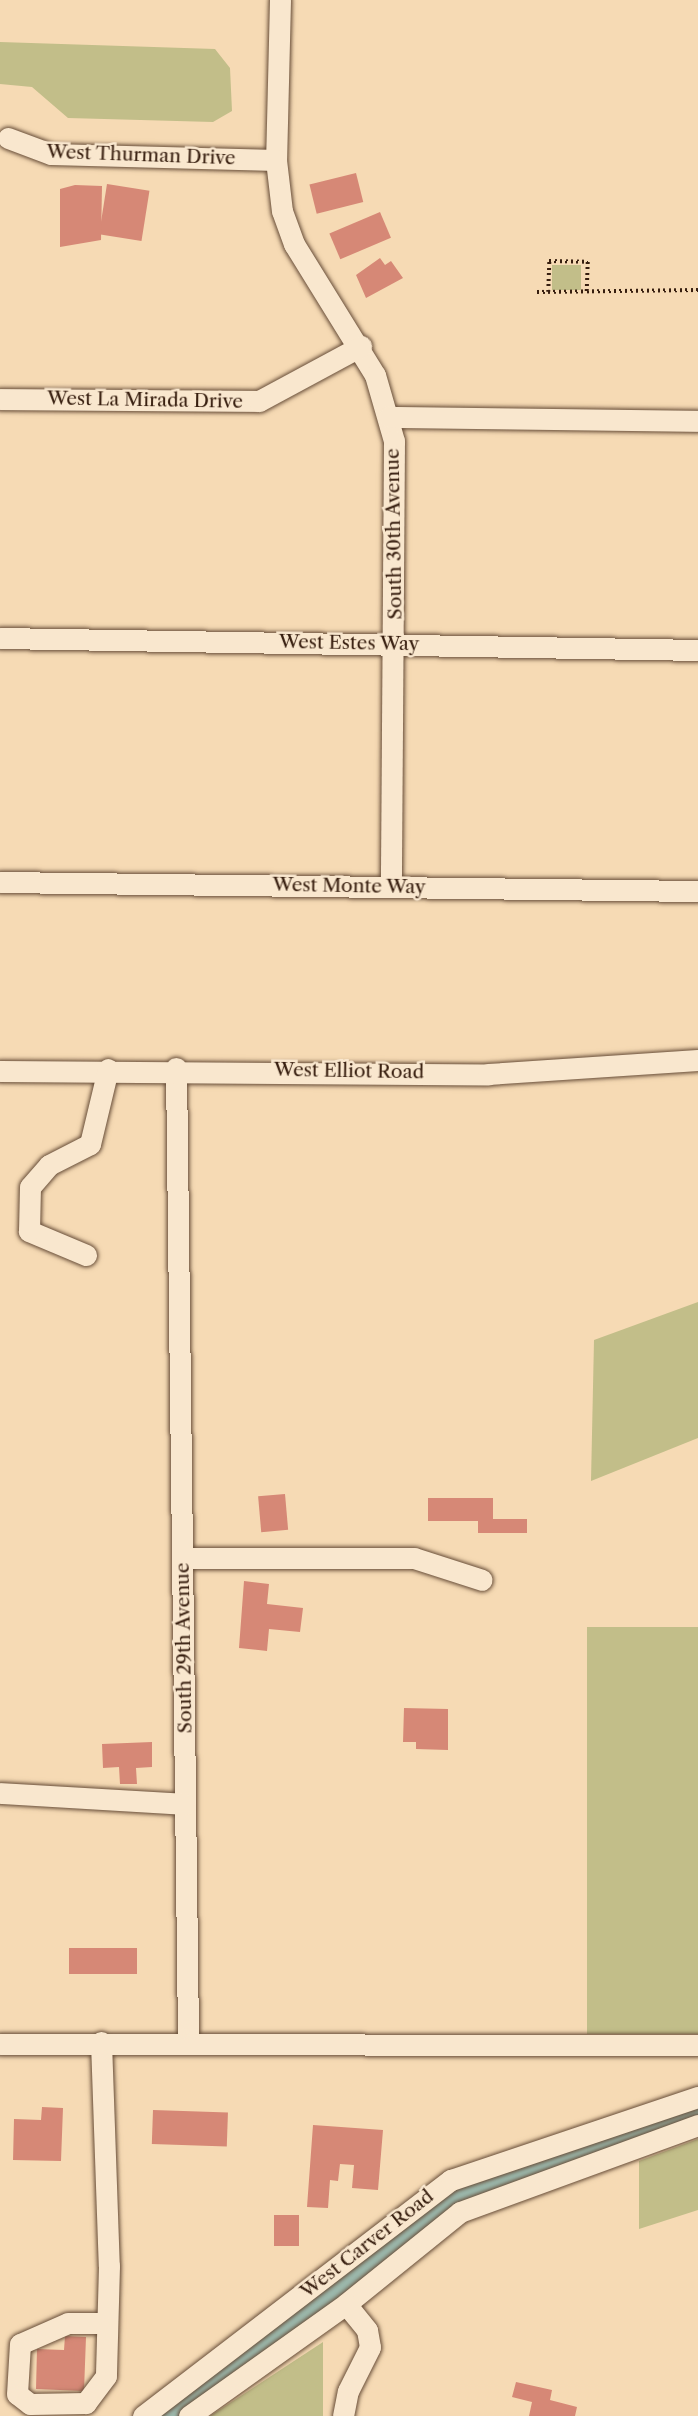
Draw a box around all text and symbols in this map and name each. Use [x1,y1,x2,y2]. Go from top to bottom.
street label: West Thurman Drive [46,140,236,170]
street label: West La Mirada Drive [47,387,243,413]
street label: South 30th Avenue [381,448,407,620]
street label: West Estes Way [278,630,420,656]
street label: West Monte Way [272,873,426,899]
street label: West Elliot Road [274,1058,424,1084]
street label: South 29th Avenue [171,1562,197,1734]
street label: West Carver Road [296,2185,438,2303]

